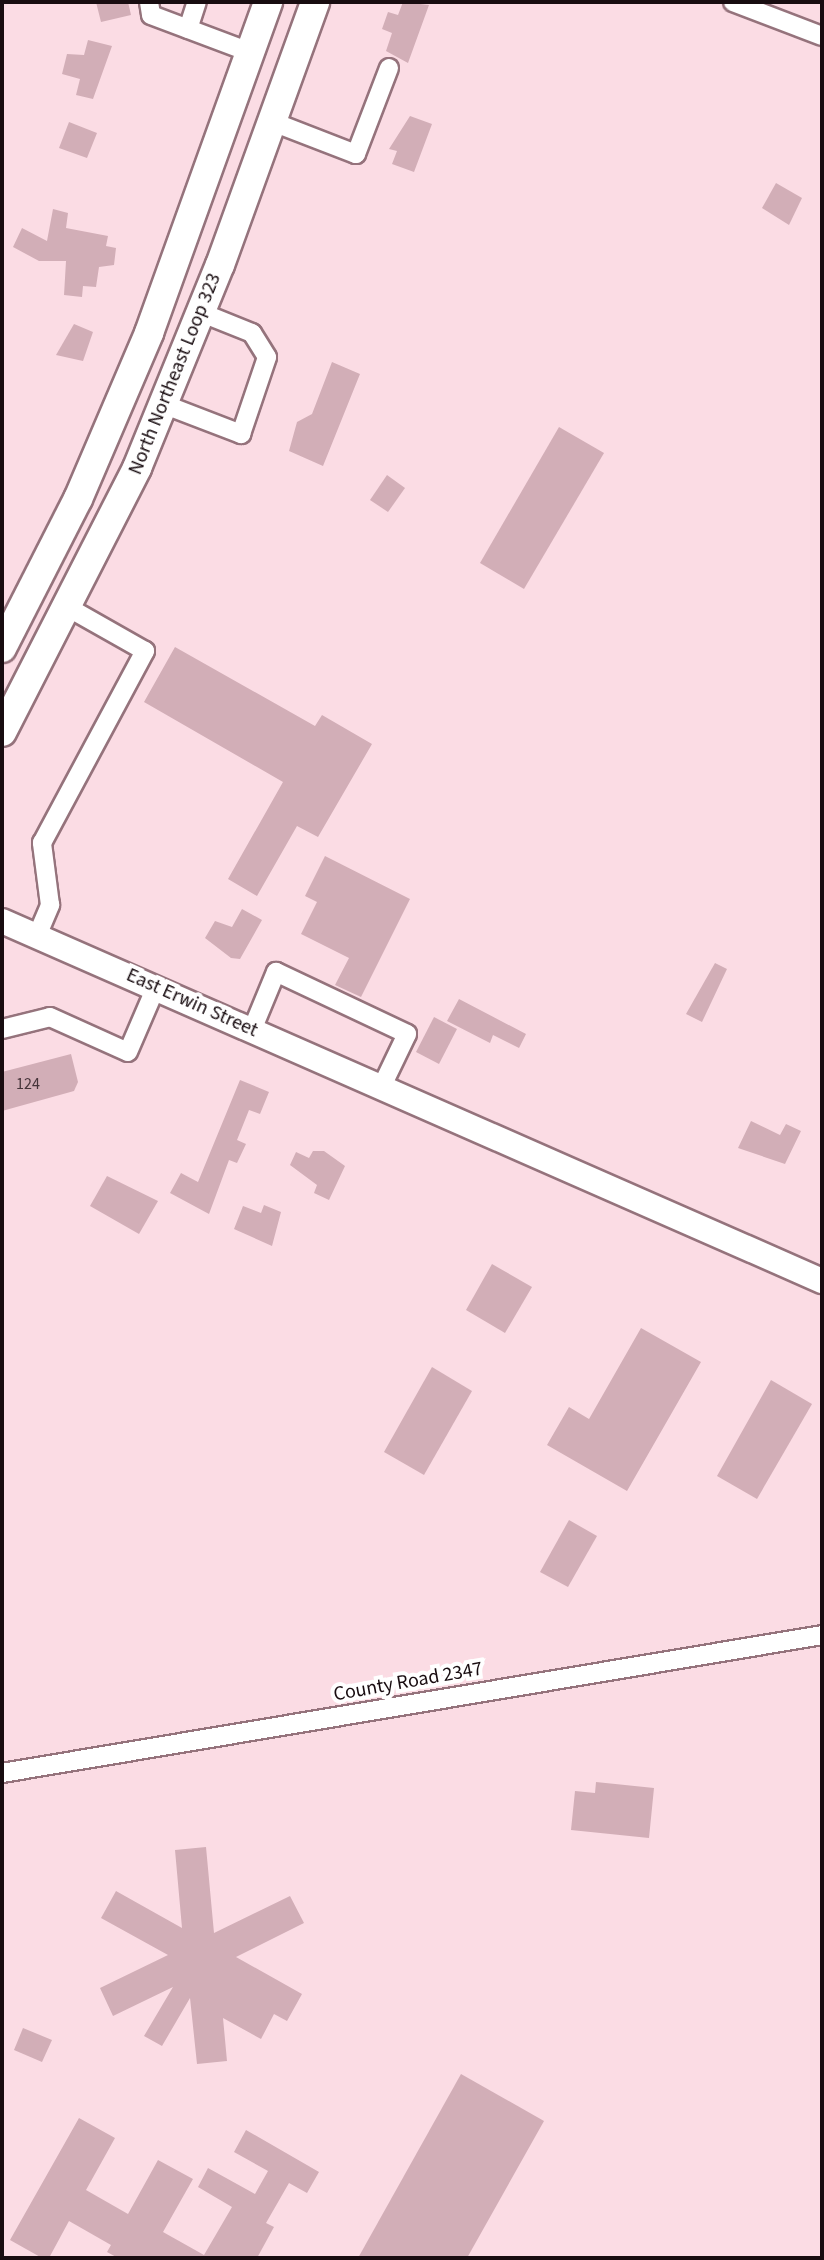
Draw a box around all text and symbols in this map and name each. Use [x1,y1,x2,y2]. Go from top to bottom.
street label: North Northeast Loop 323 [124,270,226,478]
street label: East Erwin Street [122,963,262,1043]
house number: 124 [16,1074,40,1094]
street label: County Road 2347 [332,1657,484,1707]

